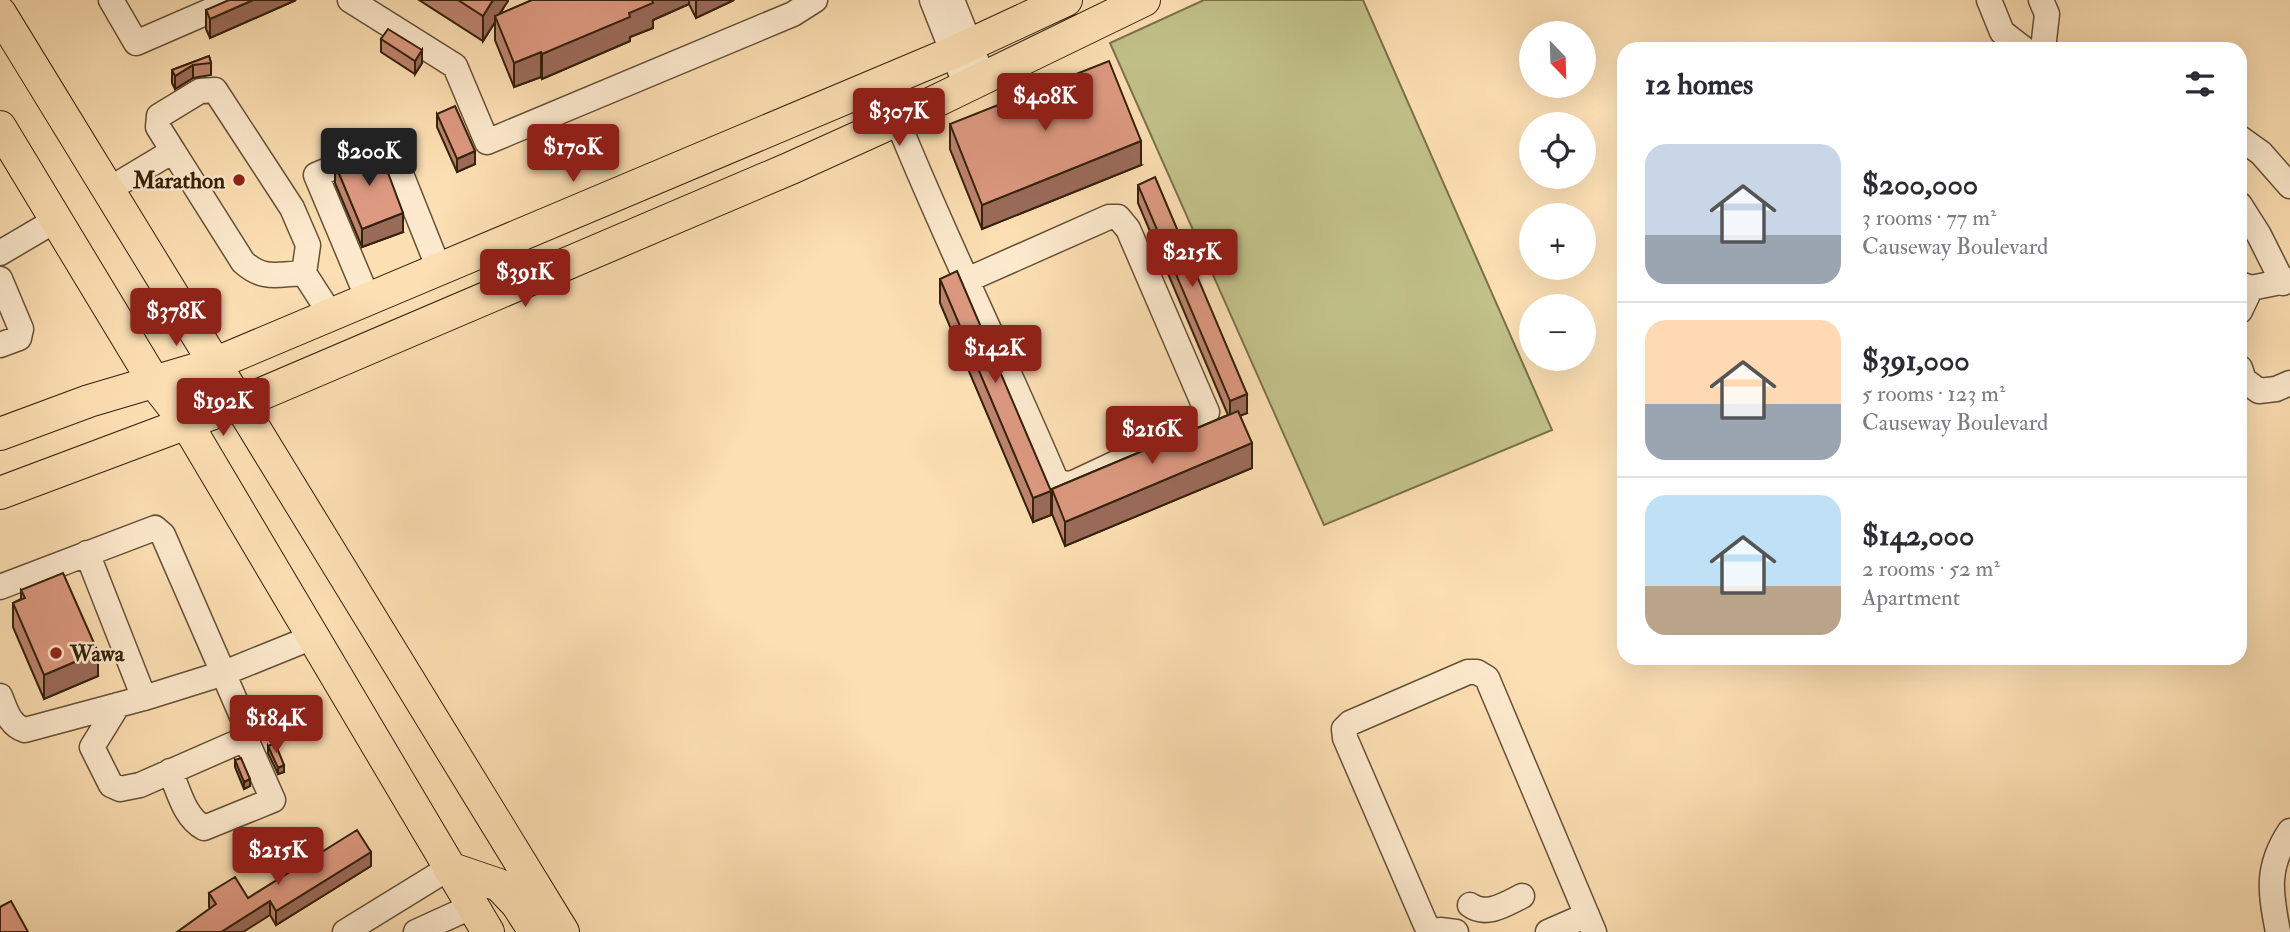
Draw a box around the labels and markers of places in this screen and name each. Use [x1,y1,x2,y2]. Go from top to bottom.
pin: $408K [996,74,1094,133]
pin: $307K [850,88,948,148]
pin: $170K [524,124,622,184]
pin: $200K [320,128,418,188]
place label: Marathon [132,166,225,195]
marker: Marathon [231,172,247,188]
pin: $215K [1143,230,1241,289]
pin: $391K [476,250,574,309]
pin: $378K [127,288,225,348]
pin: $142K [946,326,1044,385]
pin: $192K [174,378,272,438]
pin: $216K [1103,406,1201,466]
place label: Wawa [69,639,126,668]
marker: Wawa [48,645,64,661]
pin: $184K [227,696,325,755]
pin: $215K [229,828,327,887]

